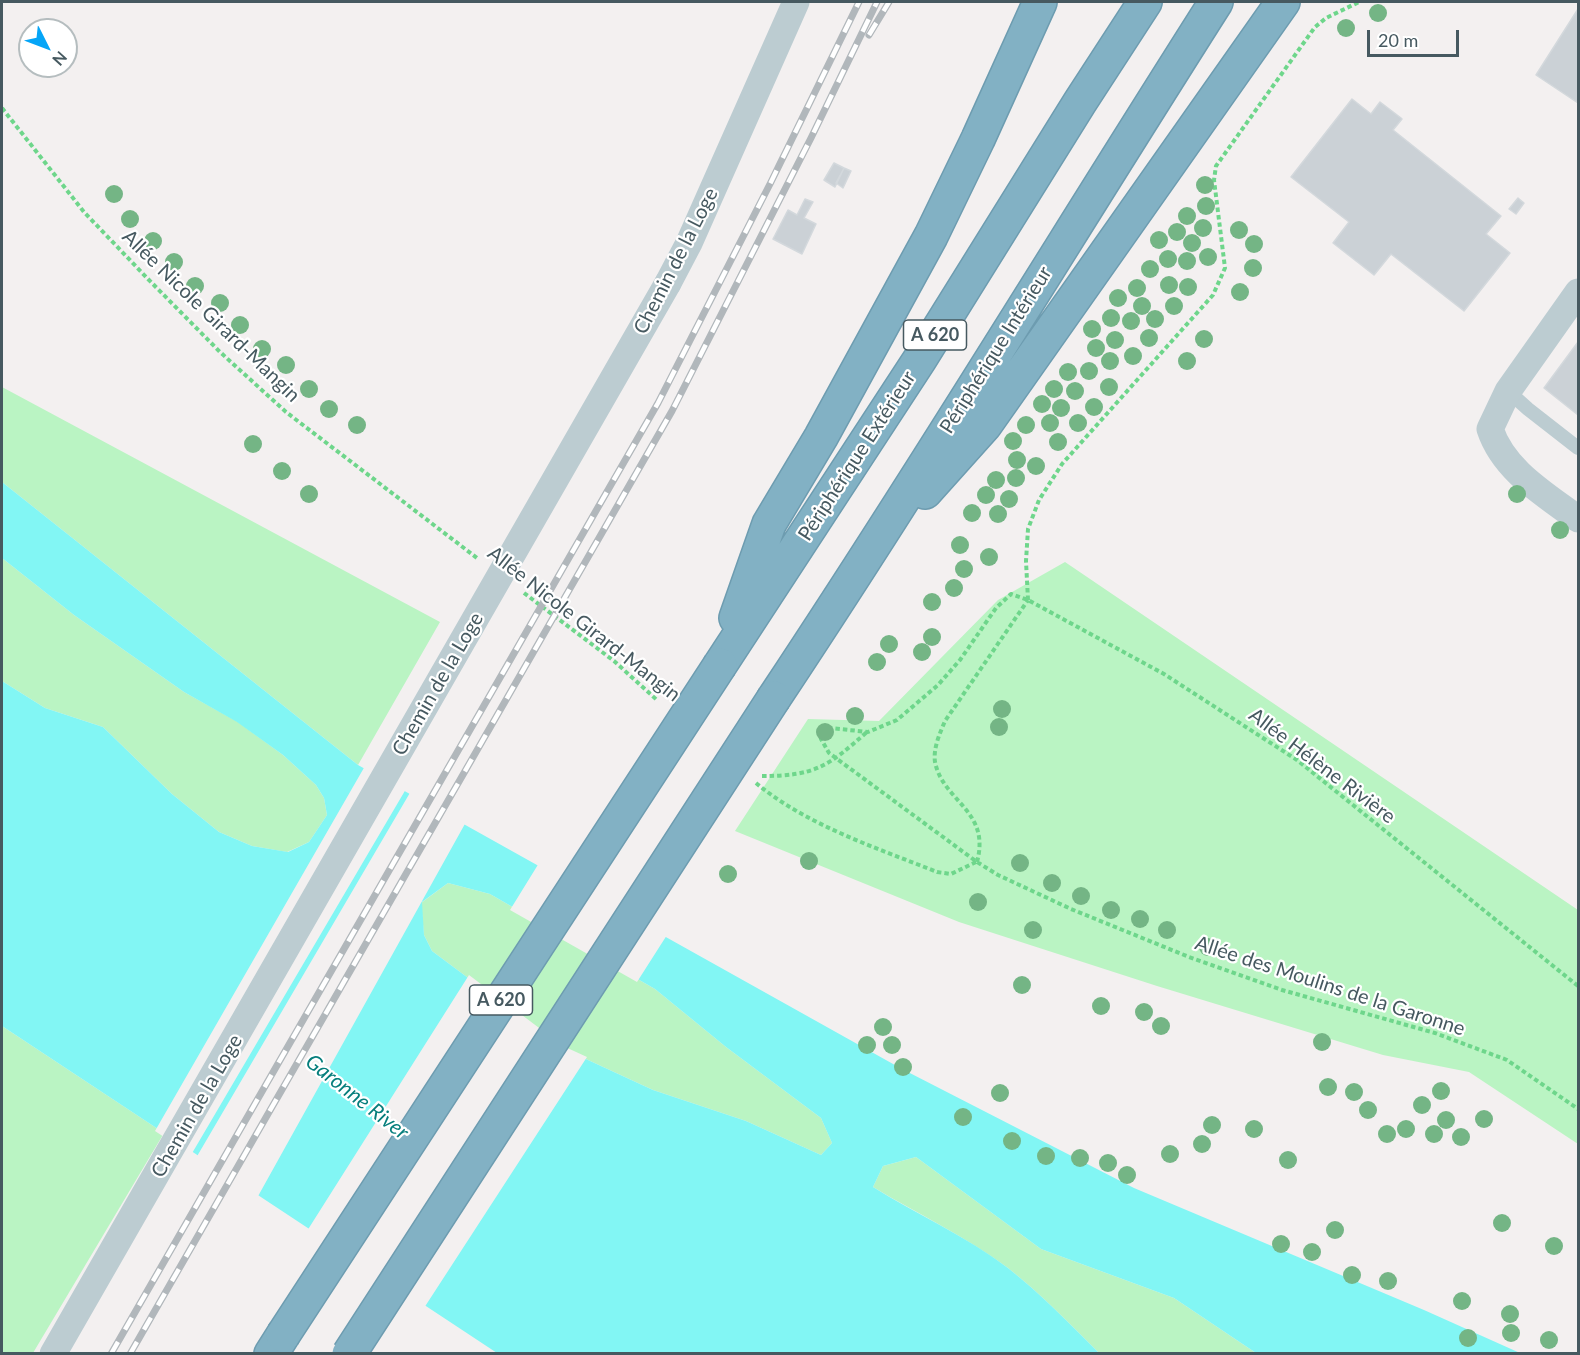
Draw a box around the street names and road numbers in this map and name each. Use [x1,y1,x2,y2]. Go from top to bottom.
street label: Chemin de la Loge [629,184,723,338]
street label: Allée Nicole Girard-Mangin [117,225,305,407]
street label: Périphérique Intérieur [935,262,1057,438]
road number: A 620 [904,320,966,350]
street label: Périphérique Extérieur [793,367,921,545]
street label: Allée Nicole Girard-Mangin [483,541,685,707]
street label: Chemin de la Loge [387,608,489,760]
street label: Allée Hélène Rivière [1244,703,1400,829]
street label: Allée des Moulins de la Garonne [1192,931,1468,1041]
road number: A 620 [470,985,532,1015]
street label: Chemin de la Loge [146,1030,248,1182]

